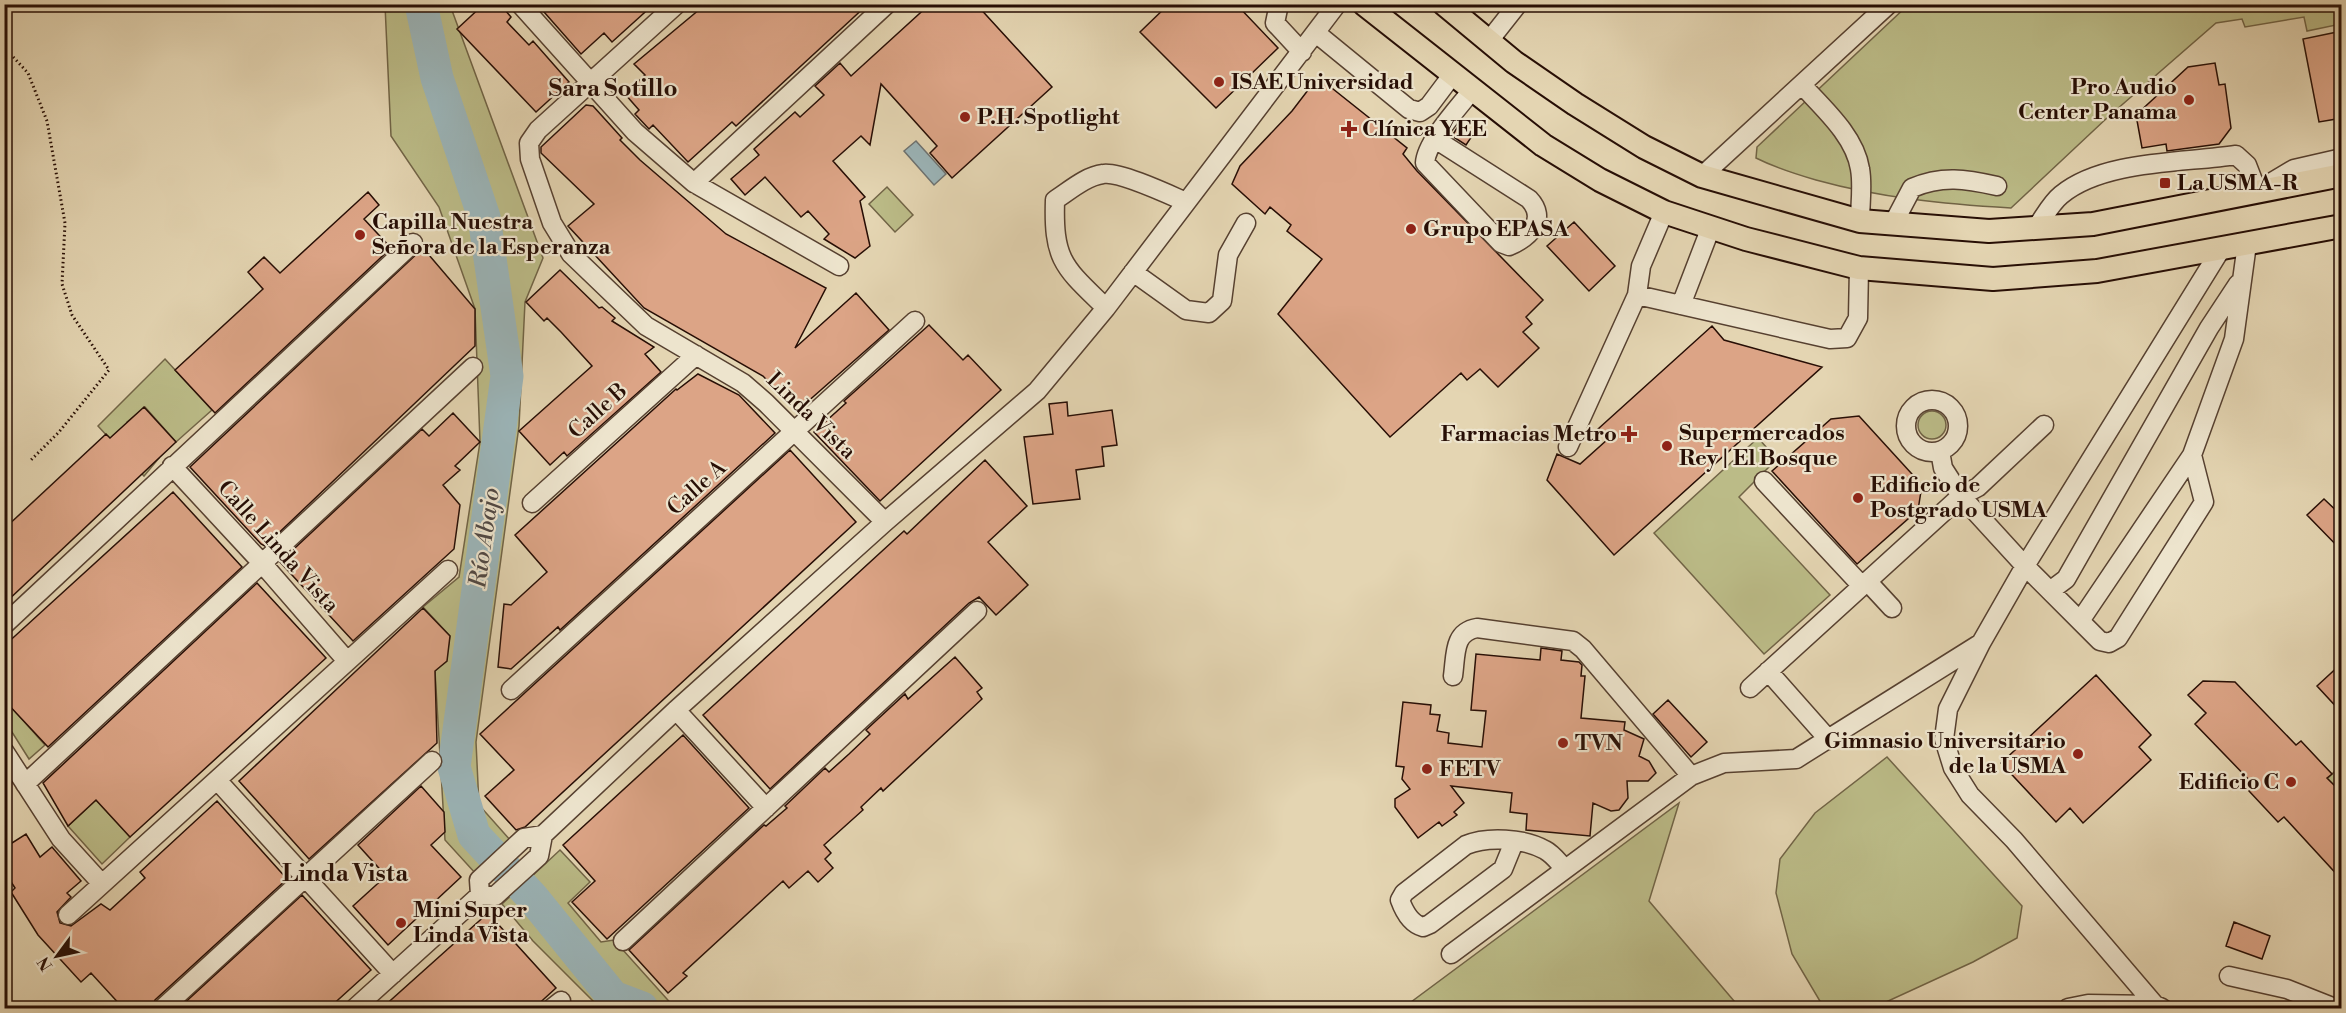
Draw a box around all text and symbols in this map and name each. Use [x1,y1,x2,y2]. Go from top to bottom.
place label: ISAE Universidad [1231,69,1414,96]
district label: Sara Sotillo [548,74,678,104]
place label: Pro Audio Center Panama [2018,74,2178,126]
marker: ISAE Universidad [1212,75,1226,89]
marker: Pro Audio Center Panama [2182,93,2196,107]
place label: P.H. Spotlight [977,104,1120,131]
marker: P.H. Spotlight [958,110,972,124]
place label: Clínica YEE [1362,116,1487,143]
marker: Clínica YEE [1340,120,1358,138]
place label: La USMA-R [2177,170,2299,197]
marker: La USMA-R [2158,176,2172,190]
place label: Capilla Nuestra Señora de la Esperanza [372,209,611,261]
place label: Grupo EPASA [1423,216,1570,243]
marker: Grupo EPASA [1404,222,1418,236]
marker: Capilla Nuestra Señora de la Esperanza [353,228,367,242]
street label: Linda Vista [761,367,862,466]
street label: Calle B [563,377,633,445]
place label: Supermercados Rey | El Bosque [1679,420,1845,472]
place label: Farmacias Metro [1441,421,1617,448]
marker: Farmacias Metro [1622,427,1636,441]
marker: Supermercados Rey | El Bosque [1660,439,1674,453]
street label: Calle A [662,454,733,521]
place label: Edificio de Postgrado USMA [1870,472,2048,524]
street label: Calle Linda Vista [211,475,345,619]
water label: Río Abajo [463,486,507,591]
marker: Edificio de Postgrado USMA [1851,491,1865,505]
place label: Gimnasio Universitario de la USMA [1824,728,2067,780]
place label: TVN [1575,730,1624,757]
marker: TVN [1556,736,1570,750]
marker: Gimnasio Universitario de la USMA [2071,747,2085,761]
place label: FETV [1439,756,1502,783]
marker: FETV [1420,762,1434,776]
place label: Edificio C [2179,769,2279,796]
marker: Edificio C [2284,775,2298,789]
district label: Linda Vista [282,859,409,889]
place label: Mini Super Linda Vista [413,897,530,949]
marker: Mini Super Linda Vista [394,916,408,930]
north arrow [27,926,87,986]
text: N [33,953,57,974]

